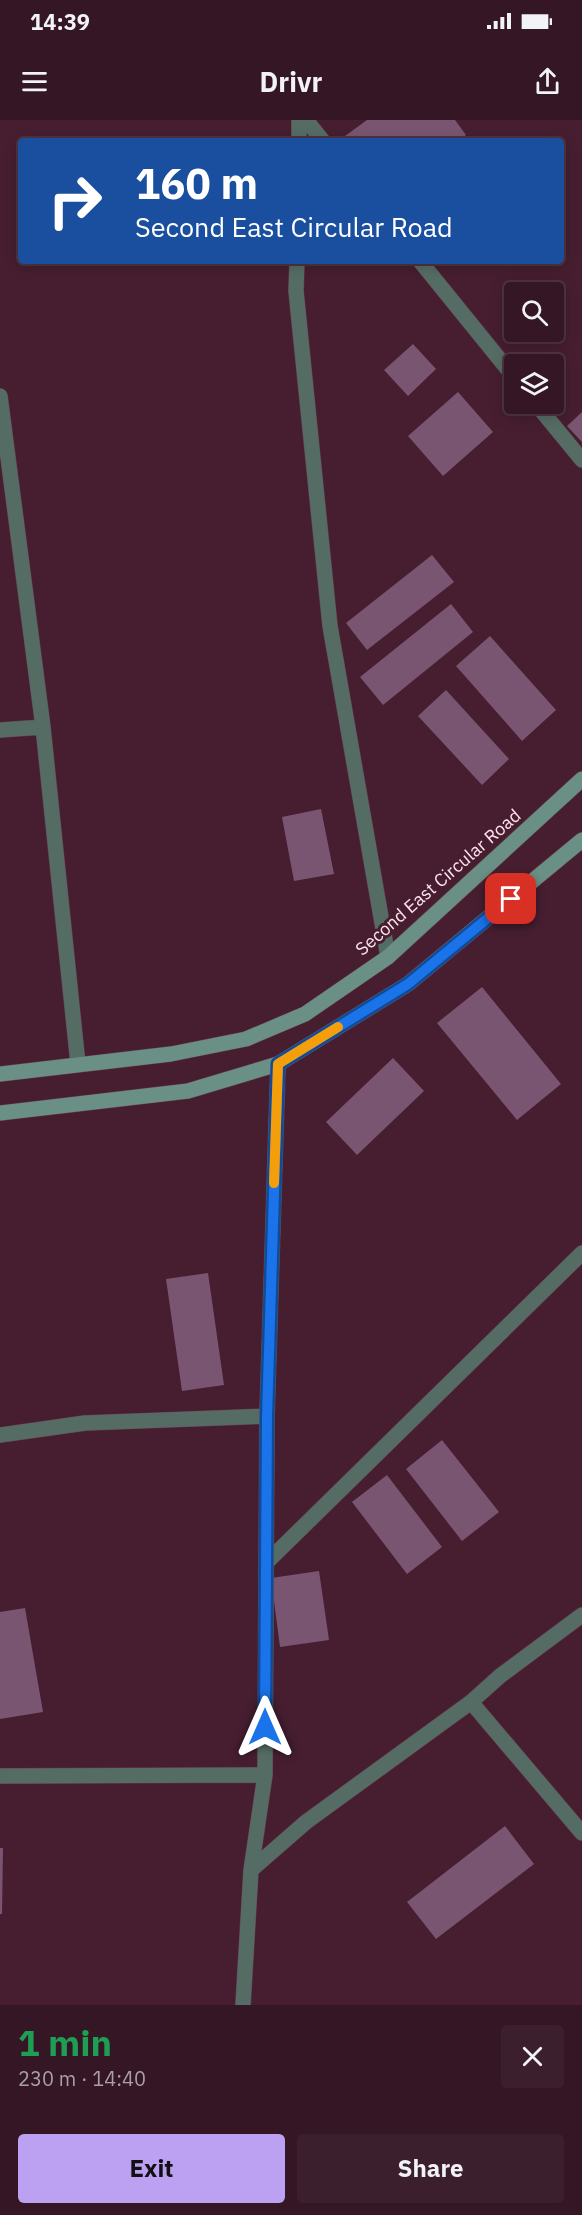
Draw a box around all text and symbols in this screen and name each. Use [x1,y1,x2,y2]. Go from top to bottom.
text: 14:39 [30,7,90,36]
text: Drivr [260,64,322,99]
icon: menu [18,65,51,98]
icon: share [531,65,564,98]
text: 160 m [135,156,258,211]
icon: right [36,162,114,240]
text: Second East Circular Road [135,209,453,244]
map controls [504,282,564,414]
button: search [504,282,564,342]
button: layers [504,354,564,414]
street label: Second East Circular Road [351,804,525,960]
pin [485,873,536,924]
icon: arrive [494,882,527,915]
position arrow [233,1695,297,1759]
text: 1 min [18,2019,112,2066]
button: close [501,2025,564,2088]
text: 230 m · 14:40 [18,2065,146,2092]
button: Exit [18,2134,285,2203]
button: Share [297,2134,564,2203]

